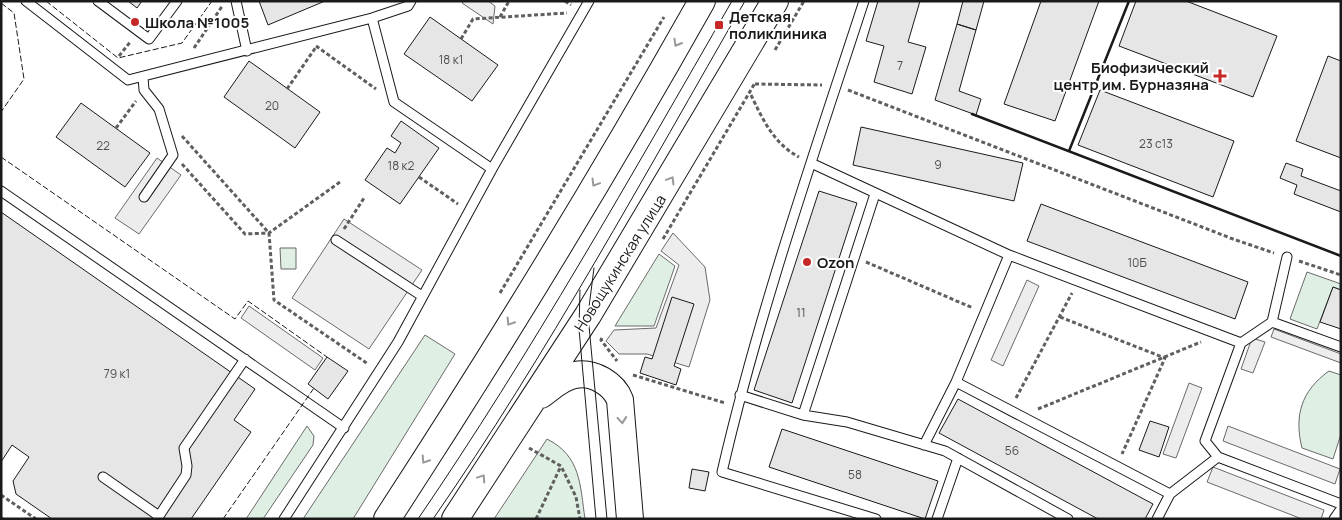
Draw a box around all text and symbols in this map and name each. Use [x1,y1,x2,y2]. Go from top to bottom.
place label: Детская поликлиника [729,6,827,44]
place label: Школа №1005 [145,12,249,33]
marker: Школа №1005 [129,16,141,28]
marker: Детская поликлиника [713,19,725,31]
one-way arrow [674,38,684,47]
house number: 18 к1 [439,51,463,68]
house number: 7 [897,57,903,74]
place label: Биофизический центр им. Бурназяна [1053,57,1209,95]
marker: Биофизический центр им. Бурназяна [1213,69,1227,83]
house number: 20 [265,97,279,114]
house number: 23 с13 [1139,135,1173,152]
house number: 22 [96,137,110,154]
house number: 9 [934,156,942,173]
house number: 18 к2 [388,157,415,174]
one-way arrow [664,176,674,185]
one-way arrow [591,178,601,187]
street label: Новощукинская улица [569,190,671,336]
place label: Ozon [817,252,854,273]
house number: 10Б [1127,254,1147,271]
marker: Ozon [801,256,813,268]
house number: 11 [796,304,806,321]
one-way arrow [507,317,517,326]
house number: 79 к1 [104,365,130,382]
one-way arrow [616,417,627,425]
house number: 56 [1005,442,1019,459]
one-way arrow [422,455,431,464]
house number: 58 [848,466,862,483]
one-way arrow [476,475,485,484]

